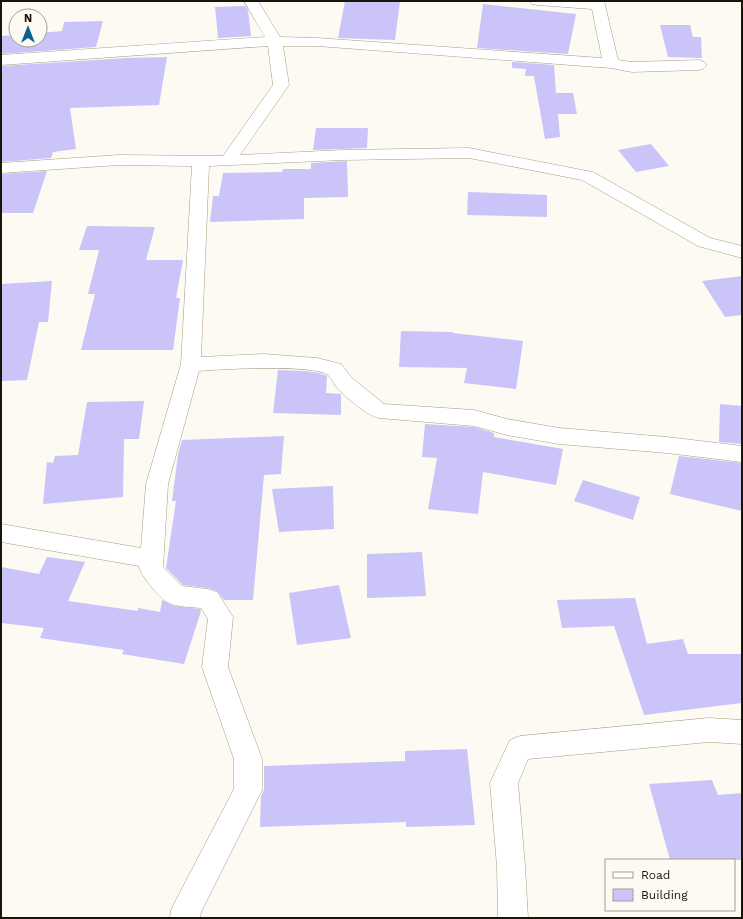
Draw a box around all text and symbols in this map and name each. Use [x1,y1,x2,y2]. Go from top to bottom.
north arrow [8,8,48,48]
text: N [24,12,32,25]
legend [605,859,735,911]
text: Road [641,868,670,882]
text: Building [641,888,688,902]

